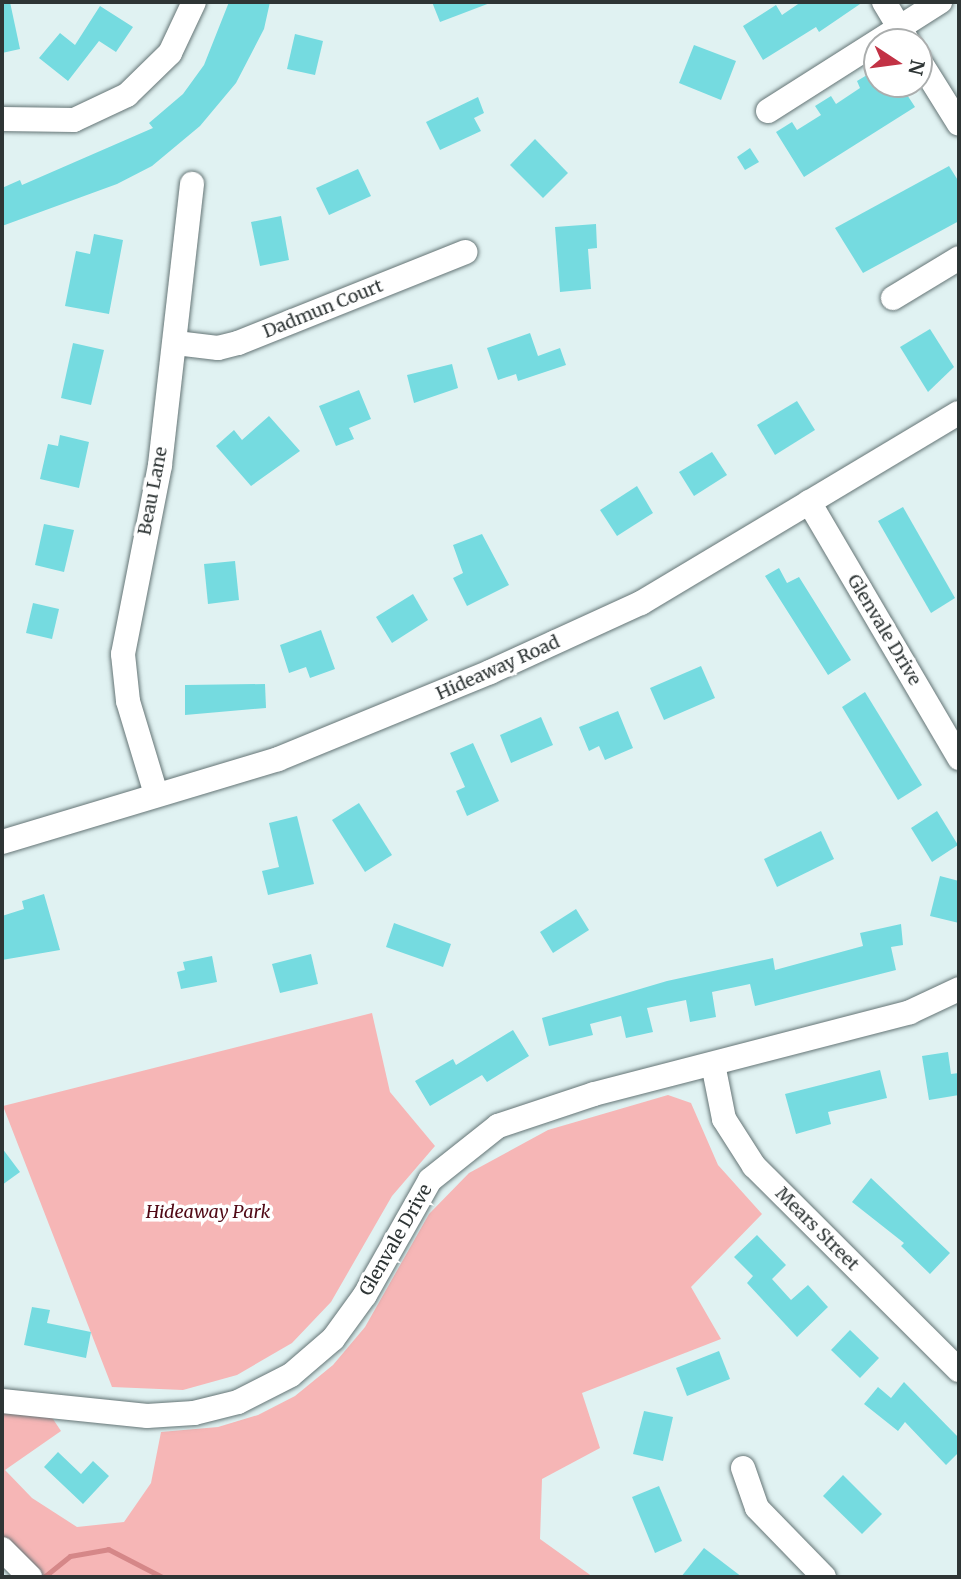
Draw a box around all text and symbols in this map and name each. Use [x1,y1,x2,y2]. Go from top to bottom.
north arrow [863,28,933,98]
text: N [903,57,930,77]
street label: Dadmun Court [260,275,386,343]
street label: Beau Lane [134,445,172,537]
street label: Glenvale Drive [842,571,926,689]
street label: Hideaway Road [433,631,563,705]
street label: Glenvale Drive [355,1180,437,1300]
street label: Mears Street [771,1183,863,1275]
park label: Hideaway Park [146,1201,270,1223]

